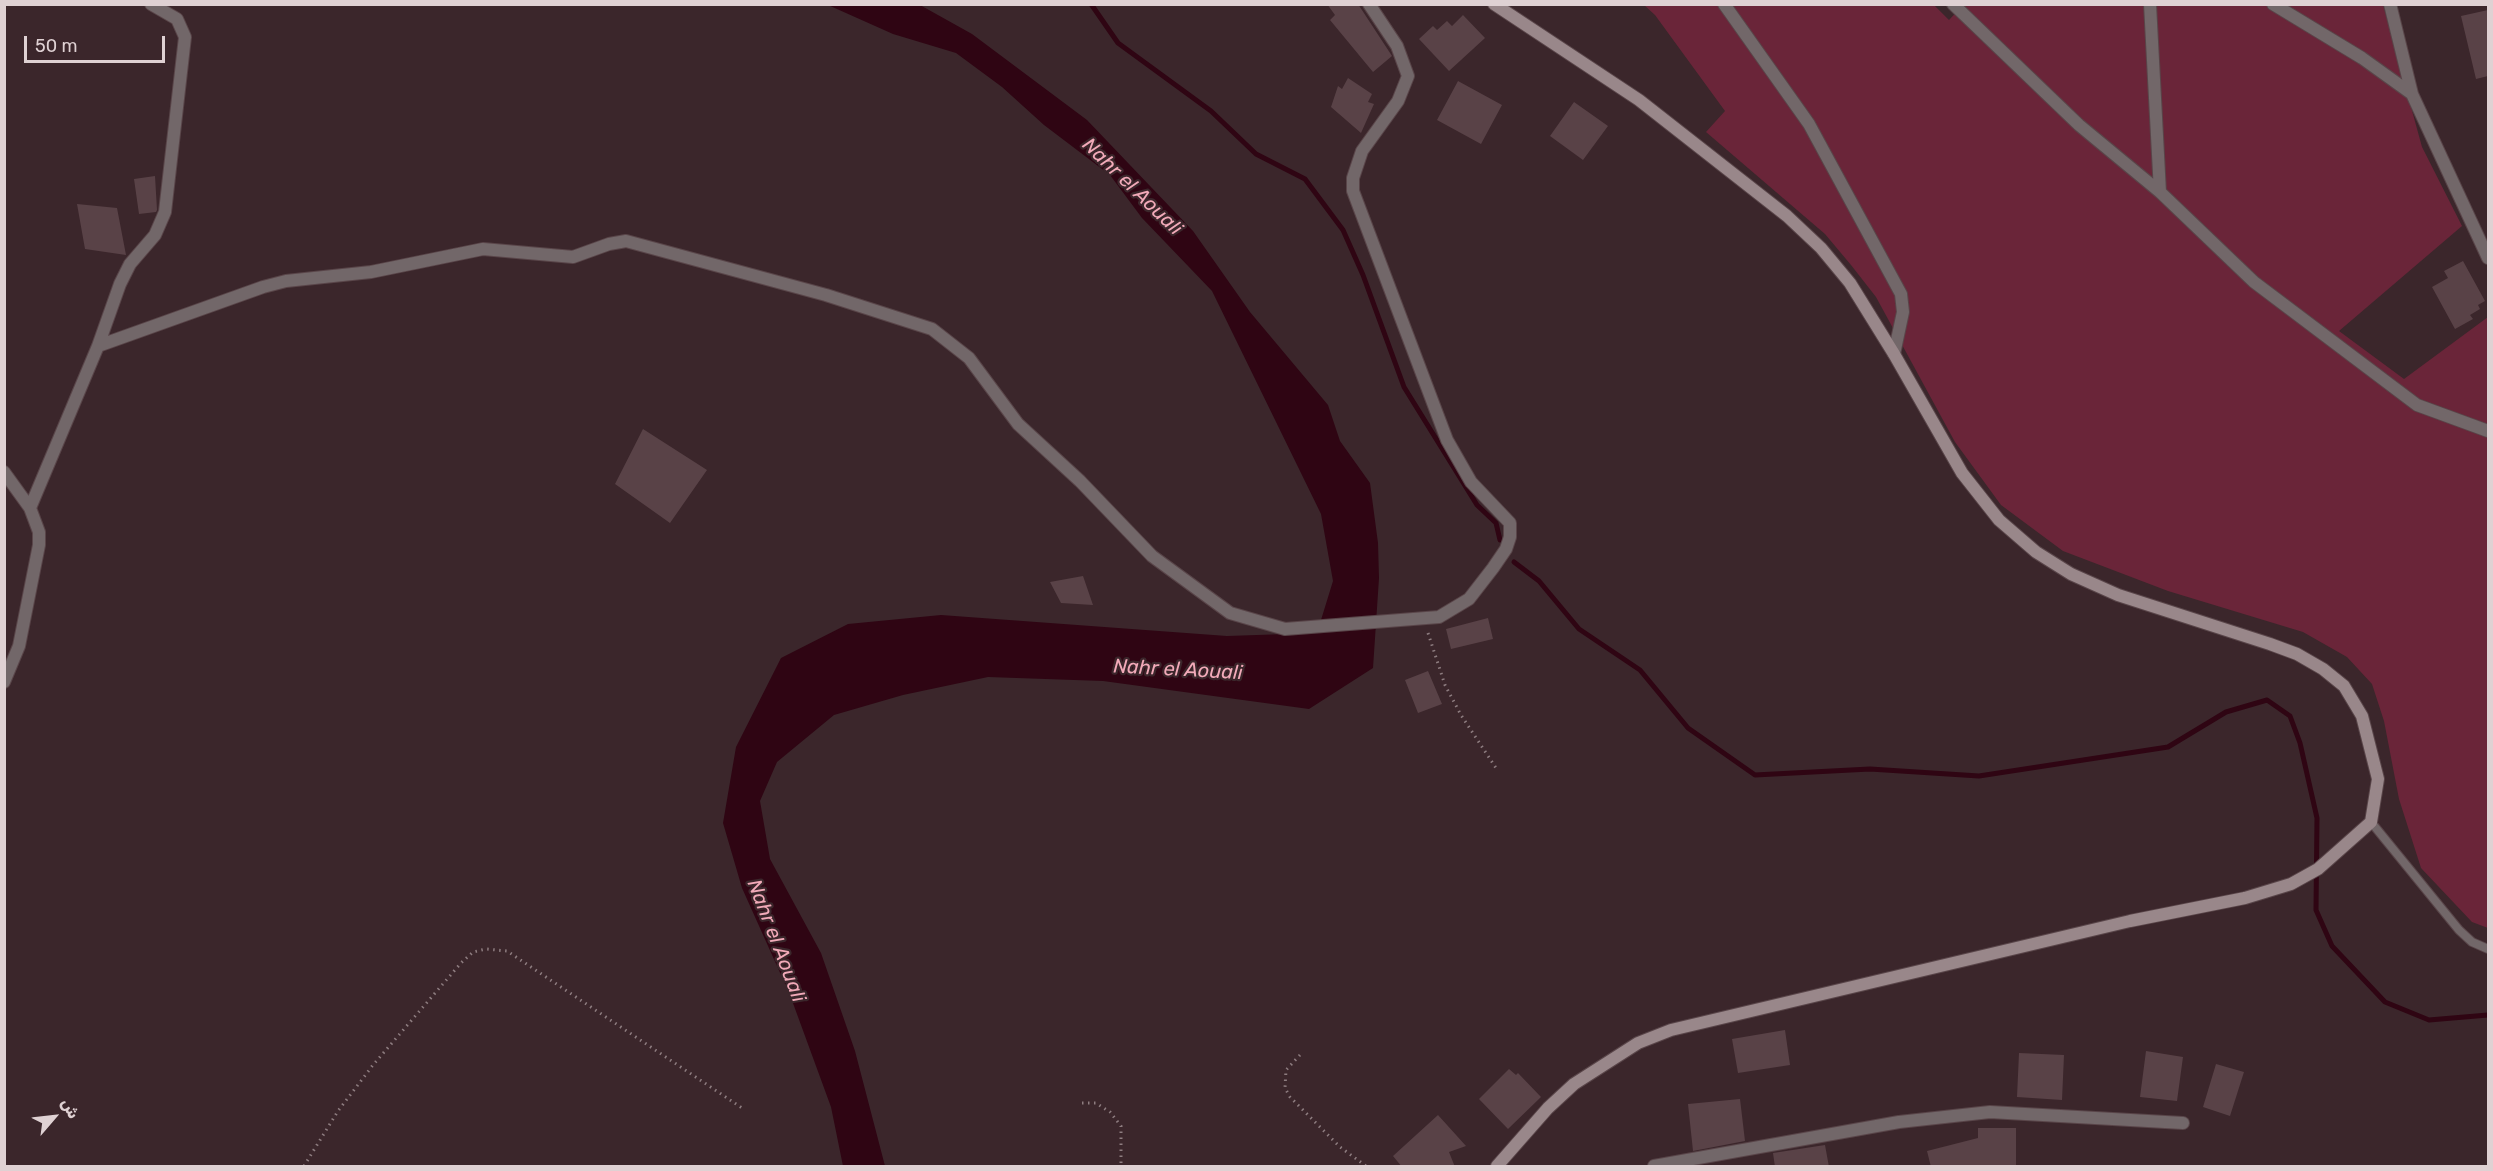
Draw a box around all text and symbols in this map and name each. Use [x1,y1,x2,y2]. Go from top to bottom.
scale bar [27,24,168,62]
text: 50 m [35,35,78,57]
water label: Nahr el Aouali [1077,133,1187,241]
water label: Nahr el Aouali [1113,655,1243,685]
water label: Nahr el Aouali [742,876,810,1006]
north arrow [24,1087,84,1147]
text: ش [57,1095,83,1122]

